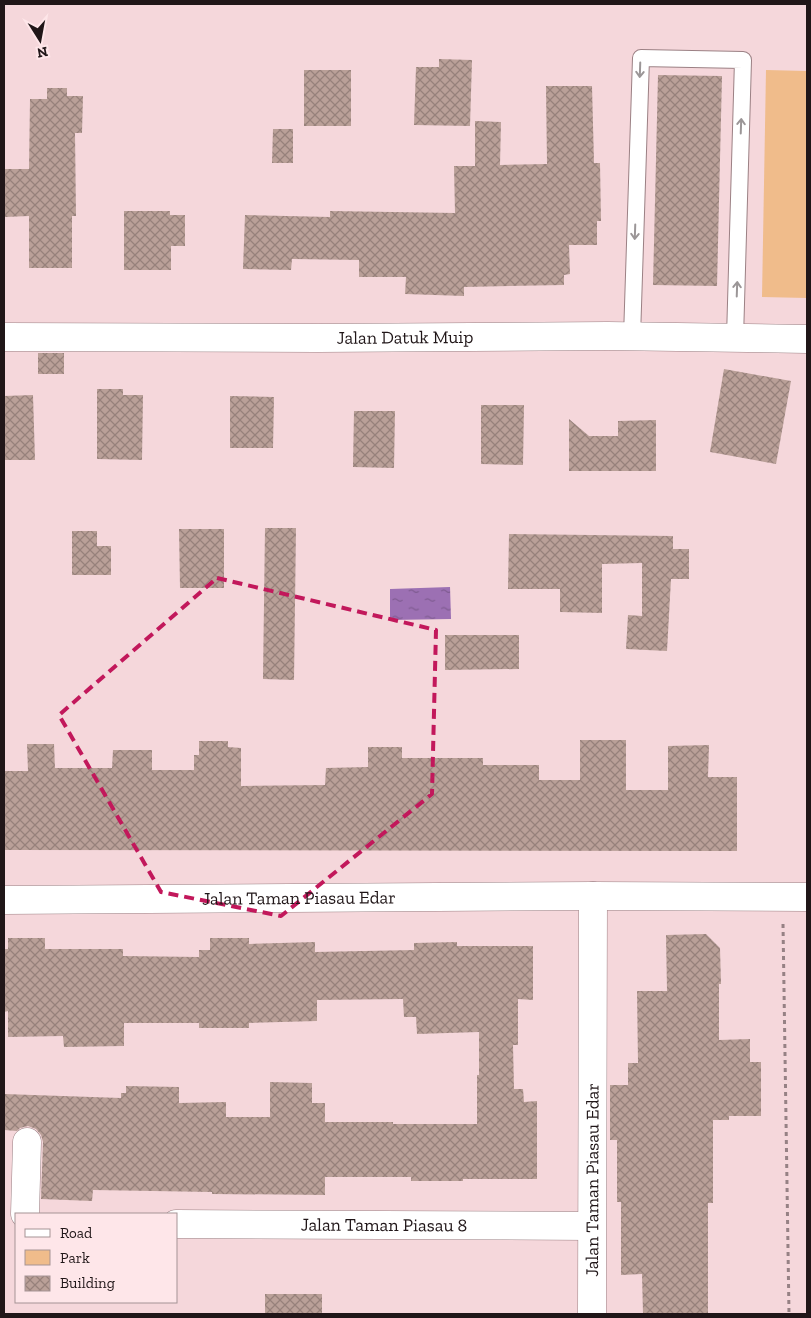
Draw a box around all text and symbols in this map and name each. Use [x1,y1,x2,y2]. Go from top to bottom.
north arrow [15,15,65,65]
text: N [35,43,49,62]
one-way arrow [636,61,645,77]
one-way arrow [736,119,746,135]
one-way arrow [630,224,640,240]
one-way arrow [732,281,741,297]
street label: Jalan Datuk Muip [337,326,473,349]
street label: Jalan Taman Piasau Edar [202,886,396,910]
street label: Jalan Taman Piasau Edar [581,1083,604,1277]
legend [15,1213,178,1303]
street label: Jalan Taman Piasau 8 [301,1214,467,1236]
text: Road [60,1224,93,1242]
text: Park [60,1249,90,1267]
text: Building [60,1274,115,1292]

